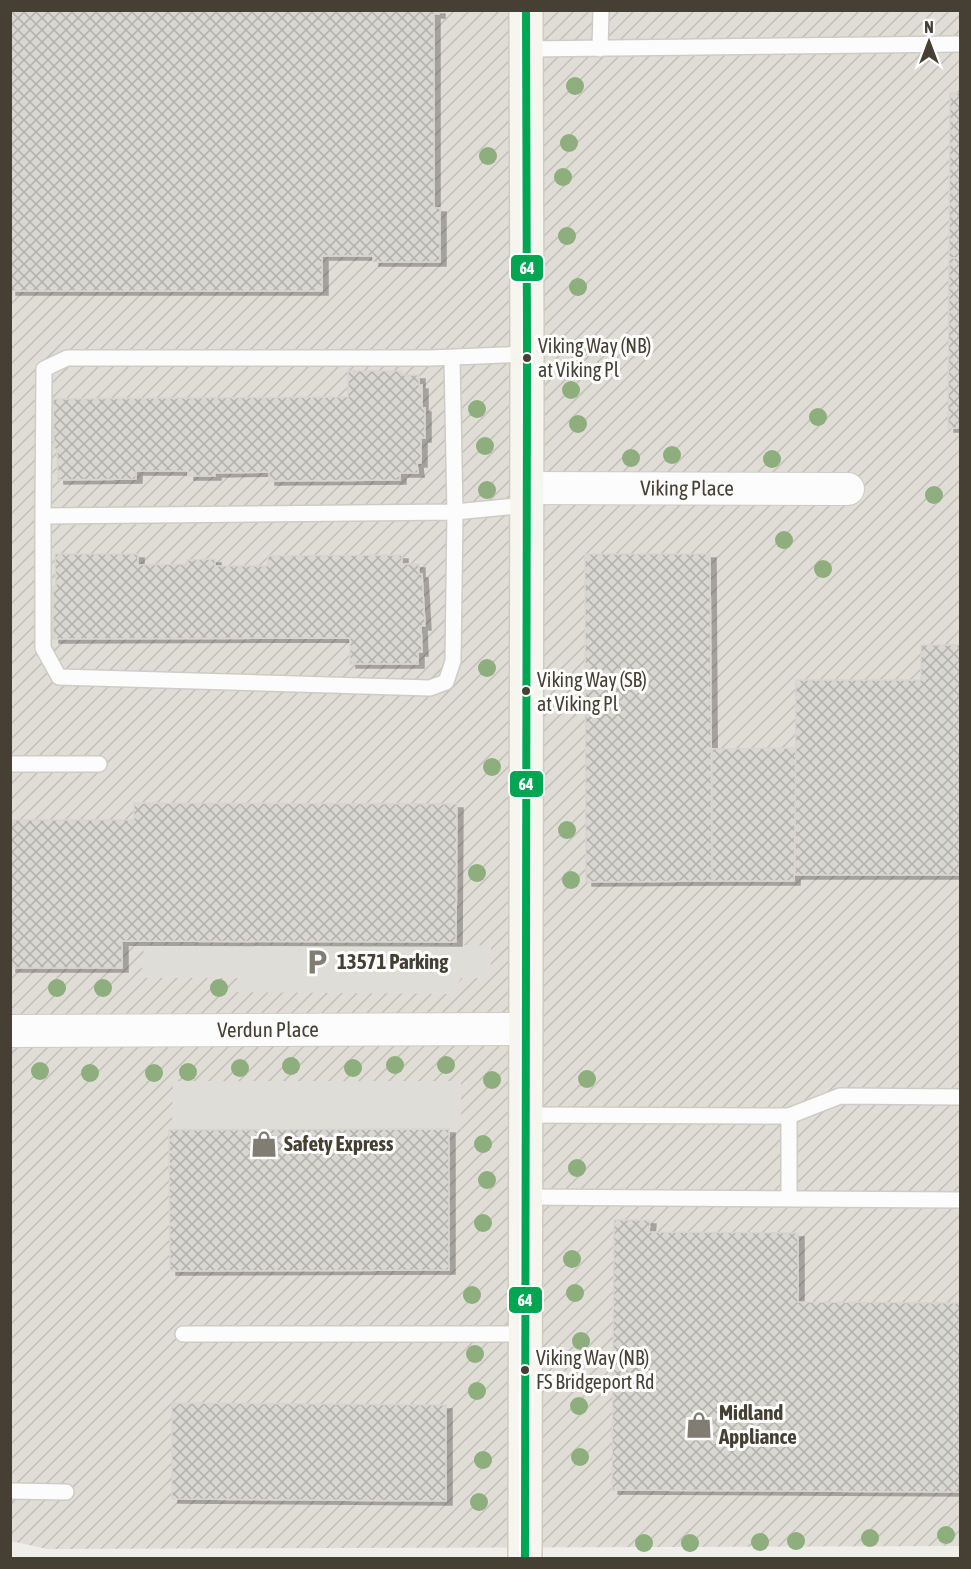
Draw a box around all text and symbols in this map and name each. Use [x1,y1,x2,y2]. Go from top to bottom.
north arrow [899,12,959,72]
text: N [924,18,934,36]
line badge: 64 [510,254,544,282]
text: 64 [519,259,535,277]
place label: Viking Way (NB) at Viking Pl [538,334,651,381]
marker: Viking Way (NB) at Viking Pl [521,352,533,364]
street label: Viking Place [640,475,734,500]
place label: Viking Way (SB) at Viking Pl [537,668,647,715]
marker: Viking Way (SB) at Viking Pl [520,685,532,697]
line badge: 64 [509,770,544,798]
text: 64 [518,775,534,793]
parking icon: 13571 Parking [302,947,332,977]
place label: 13571 Parking [337,949,449,973]
street label: Verdun Place [217,1017,319,1041]
shop icon: Safety Express [249,1129,279,1159]
place label: Safety Express [284,1131,394,1155]
line badge: 64 [508,1286,543,1314]
text: 64 [517,1291,533,1309]
place label: Viking Way (NB) FS Bridgeport Rd [536,1346,655,1393]
marker: Viking Way (NB) FS Bridgeport Rd [519,1364,531,1376]
place label: Midland Appliance [718,1400,797,1448]
shop icon: Midland Appliance [684,1410,714,1440]

